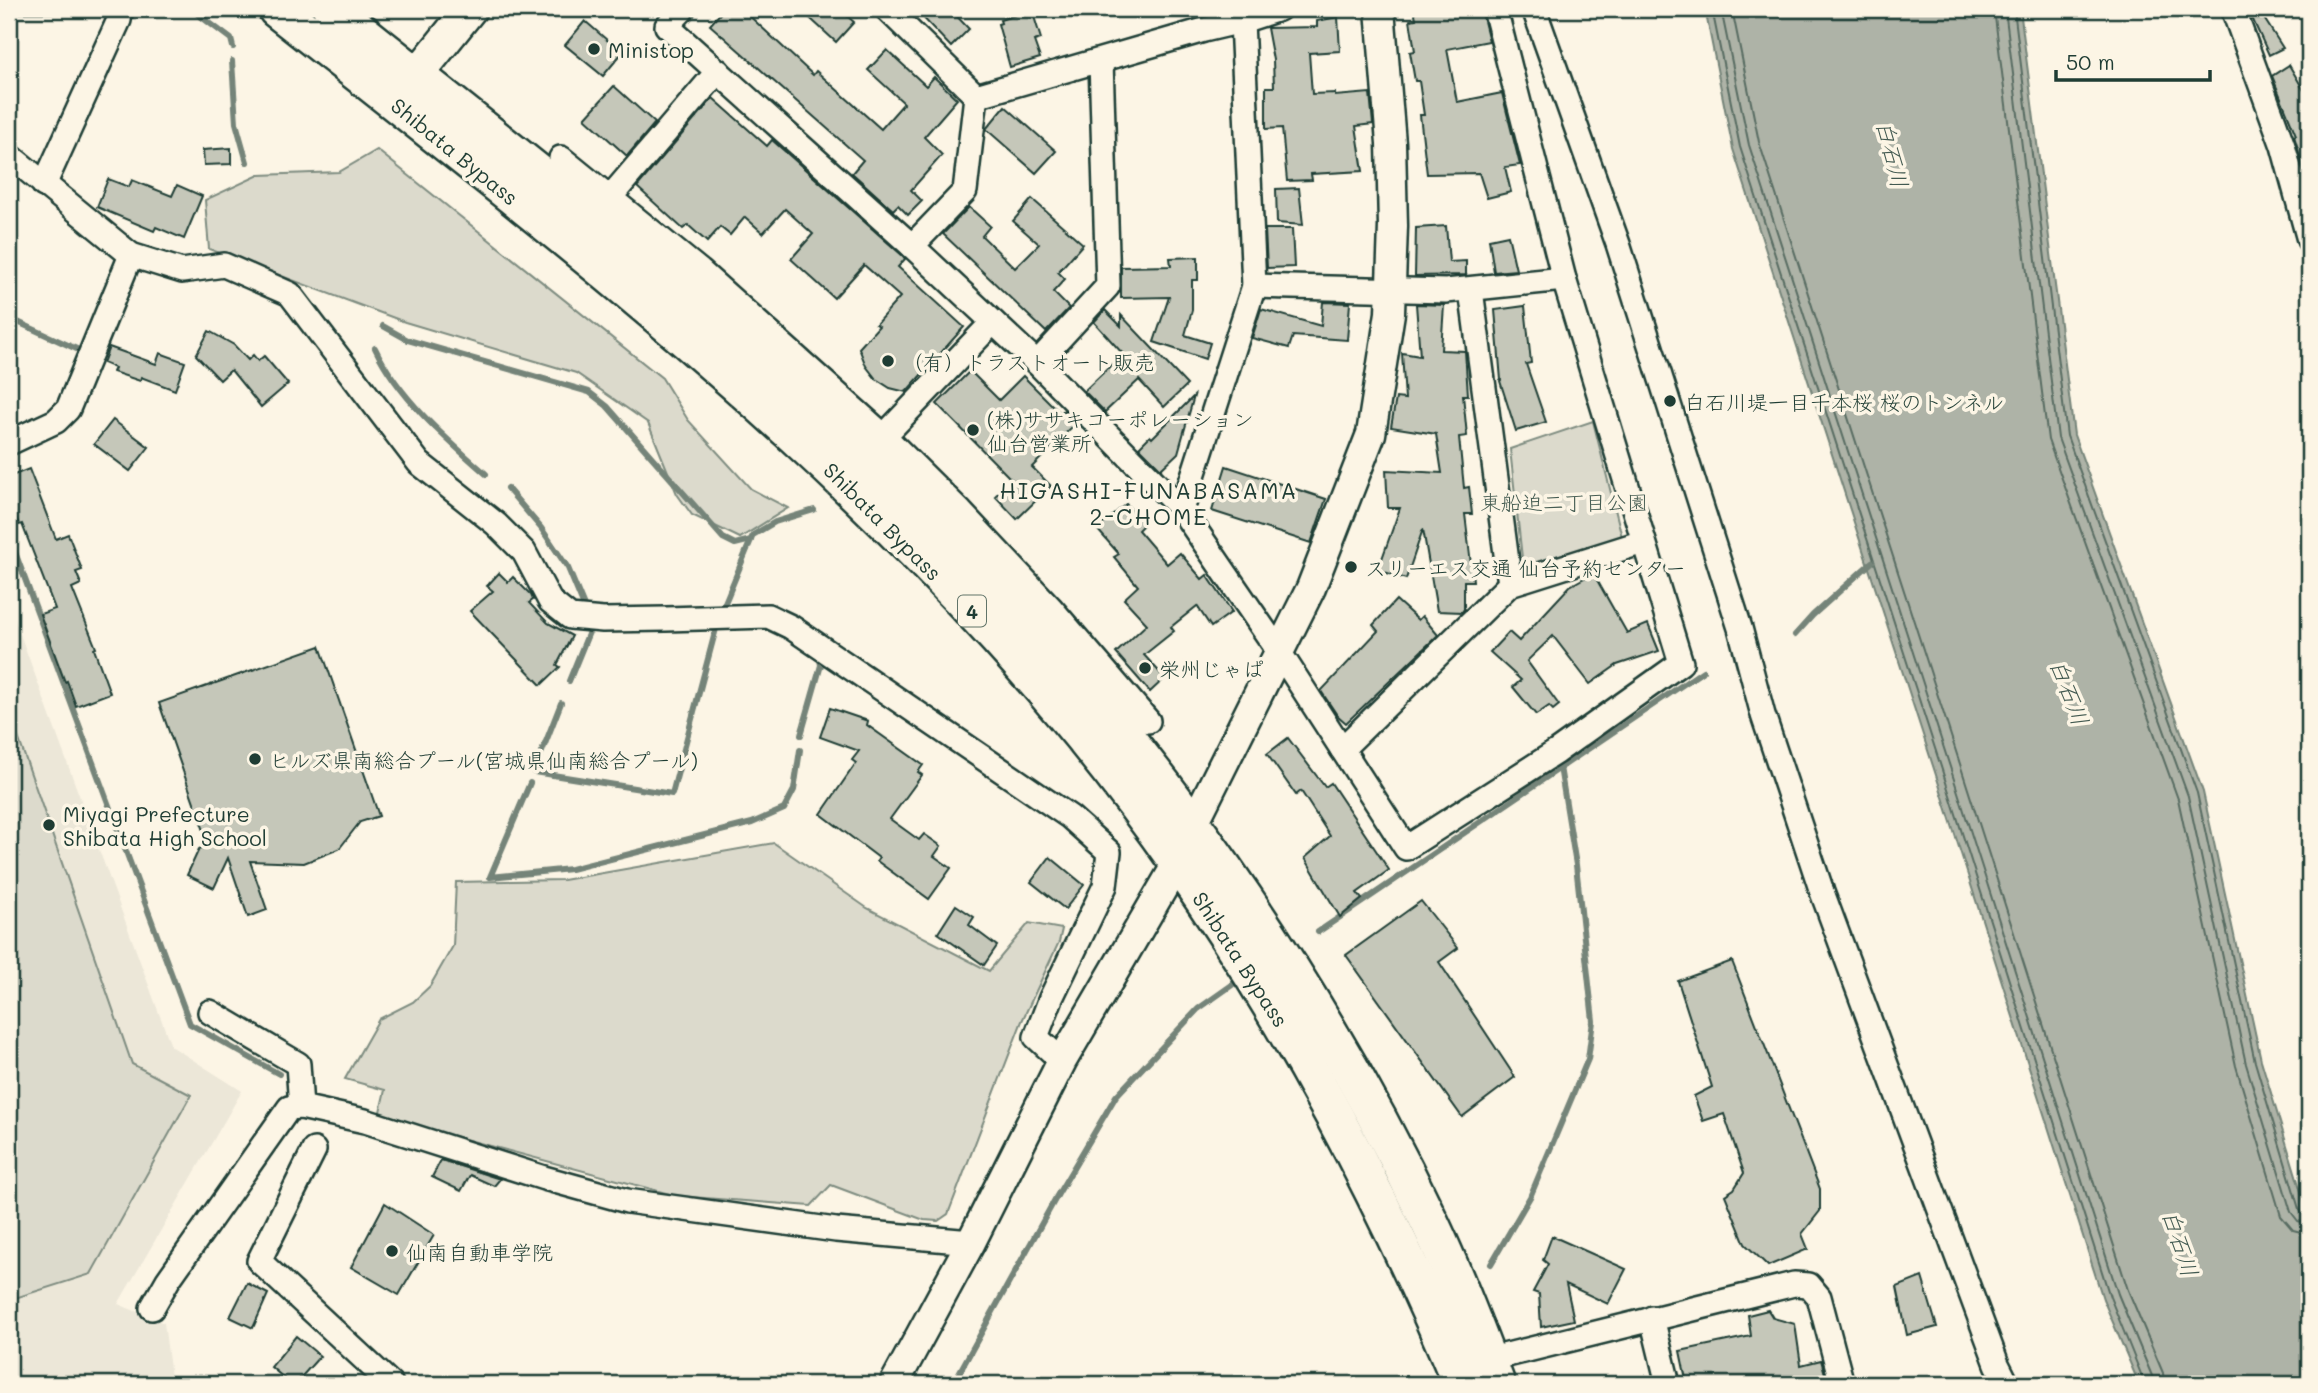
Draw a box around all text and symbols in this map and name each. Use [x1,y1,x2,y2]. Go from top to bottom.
place label: Ministop [608,36,694,63]
scale bar [2056,38,2210,82]
marker: Ministop [586,41,602,57]
text: 50 m [2066,48,2115,75]
street label: Shibata Bypass [386,91,524,211]
water label: 白石川 [1870,117,1916,191]
place label: （有）トラストオート販売 [902,348,1155,375]
marker: （有）トラストオート販売 [880,353,896,369]
place label: 白石川堤一目千本桜 桜のトンネル [1684,388,2004,415]
marker: 白石川堤一目千本桜 桜のトンネル [1662,393,1678,409]
place label: (株)ササキコーポレーション 仙台営業所 [987,405,1254,456]
marker: (株)ササキコーポレーション 仙台営業所 [965,422,981,438]
street label: Shibata Bypass [818,456,948,586]
district label: HIGASHI-FUNABASAMA 2-CHOME [1000,475,1298,531]
park label: 東船迫二丁目公園 [1480,488,1648,515]
place label: スリーエス交通 仙台予約センター [1365,554,1686,581]
marker: スリーエス交通 仙台予約センター [1343,559,1359,575]
road number: 4 [958,596,986,626]
water label: 白石川 [2044,654,2096,730]
place label: 栄州じゃぱ [1159,655,1264,682]
marker: 栄州じゃぱ [1137,660,1153,676]
place label: ヒルズ県南総合プール(宮城県仙南総合プール) [269,746,698,773]
marker: ヒルズ県南総合プール(宮城県仙南総合プール) [247,751,263,767]
place label: Miyagi Prefecture Shibata High School [63,800,267,851]
marker: Miyagi Prefecture Shibata High School [41,817,57,833]
street label: Shibata Bypass [1187,886,1295,1032]
water label: 白石川 [2156,1206,2206,1280]
place label: 仙南自動車学院 [406,1238,553,1265]
marker: 仙南自動車学院 [384,1243,400,1259]

